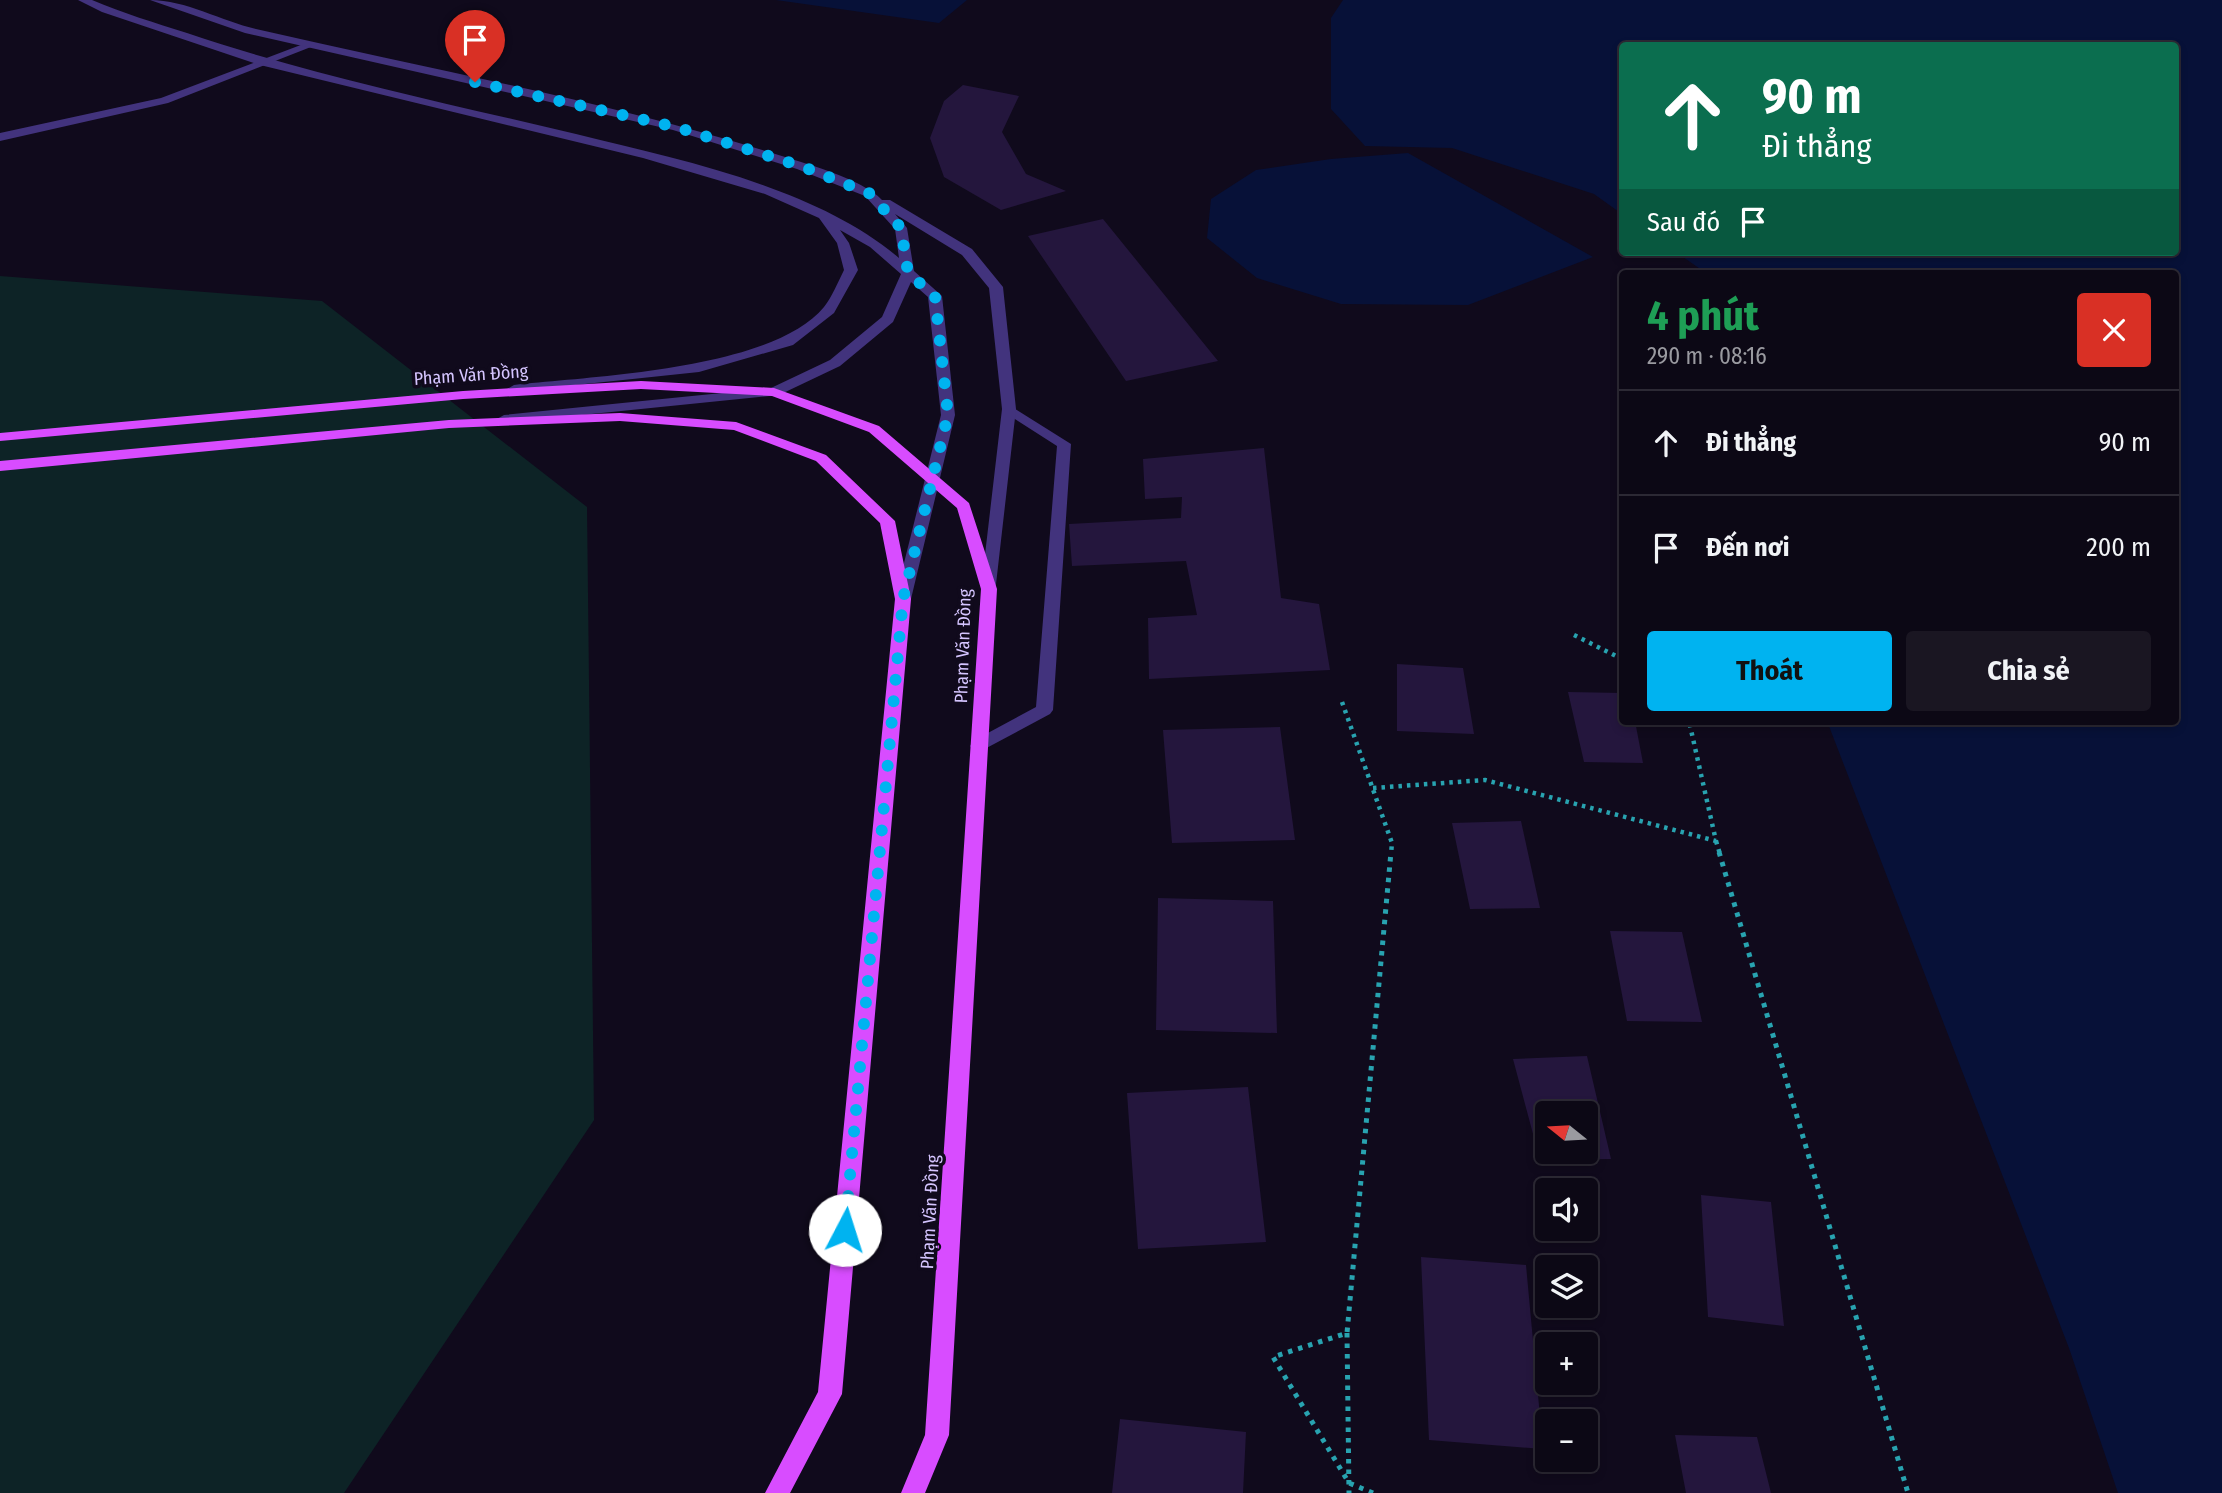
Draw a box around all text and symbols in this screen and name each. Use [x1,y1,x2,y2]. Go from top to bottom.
pin [445,10,505,82]
icon: arrive [456,21,494,59]
text: 90 m [1762,67,1862,126]
icon: ahead [1647,70,1738,161]
text: Đi thẳng [1762,127,1871,165]
icon: arrive [1734,203,1772,241]
text: Sau đó [1647,207,1720,238]
text: 4 phút [1647,291,1759,341]
button: close [2077,293,2151,367]
text: 290 m · 08:16 [1647,342,1767,370]
street label: Phạm Văn Đồng [413,360,529,390]
icon: ahead [1647,424,1685,462]
text: Đi thẳng [1706,427,1796,458]
text: 90 m [2099,427,2151,458]
icon: arrive [1647,529,1685,567]
text: Đến nơi [1706,532,1789,563]
text: 200 m [2086,532,2151,563]
street label: Phạm Văn Đồng [950,588,976,704]
button: Thoát [1647,631,1892,711]
button: Chia sẻ [1906,631,2151,711]
north arrow [1535,1101,1598,1164]
map controls [1535,1101,1598,1472]
street label: Phạm Văn Đồng [916,1154,944,1270]
button: sound [1535,1178,1598,1241]
position arrow [808,1193,882,1267]
button: layers [1535,1255,1598,1318]
button: + [1535,1332,1598,1395]
button: − [1535,1409,1598,1472]

